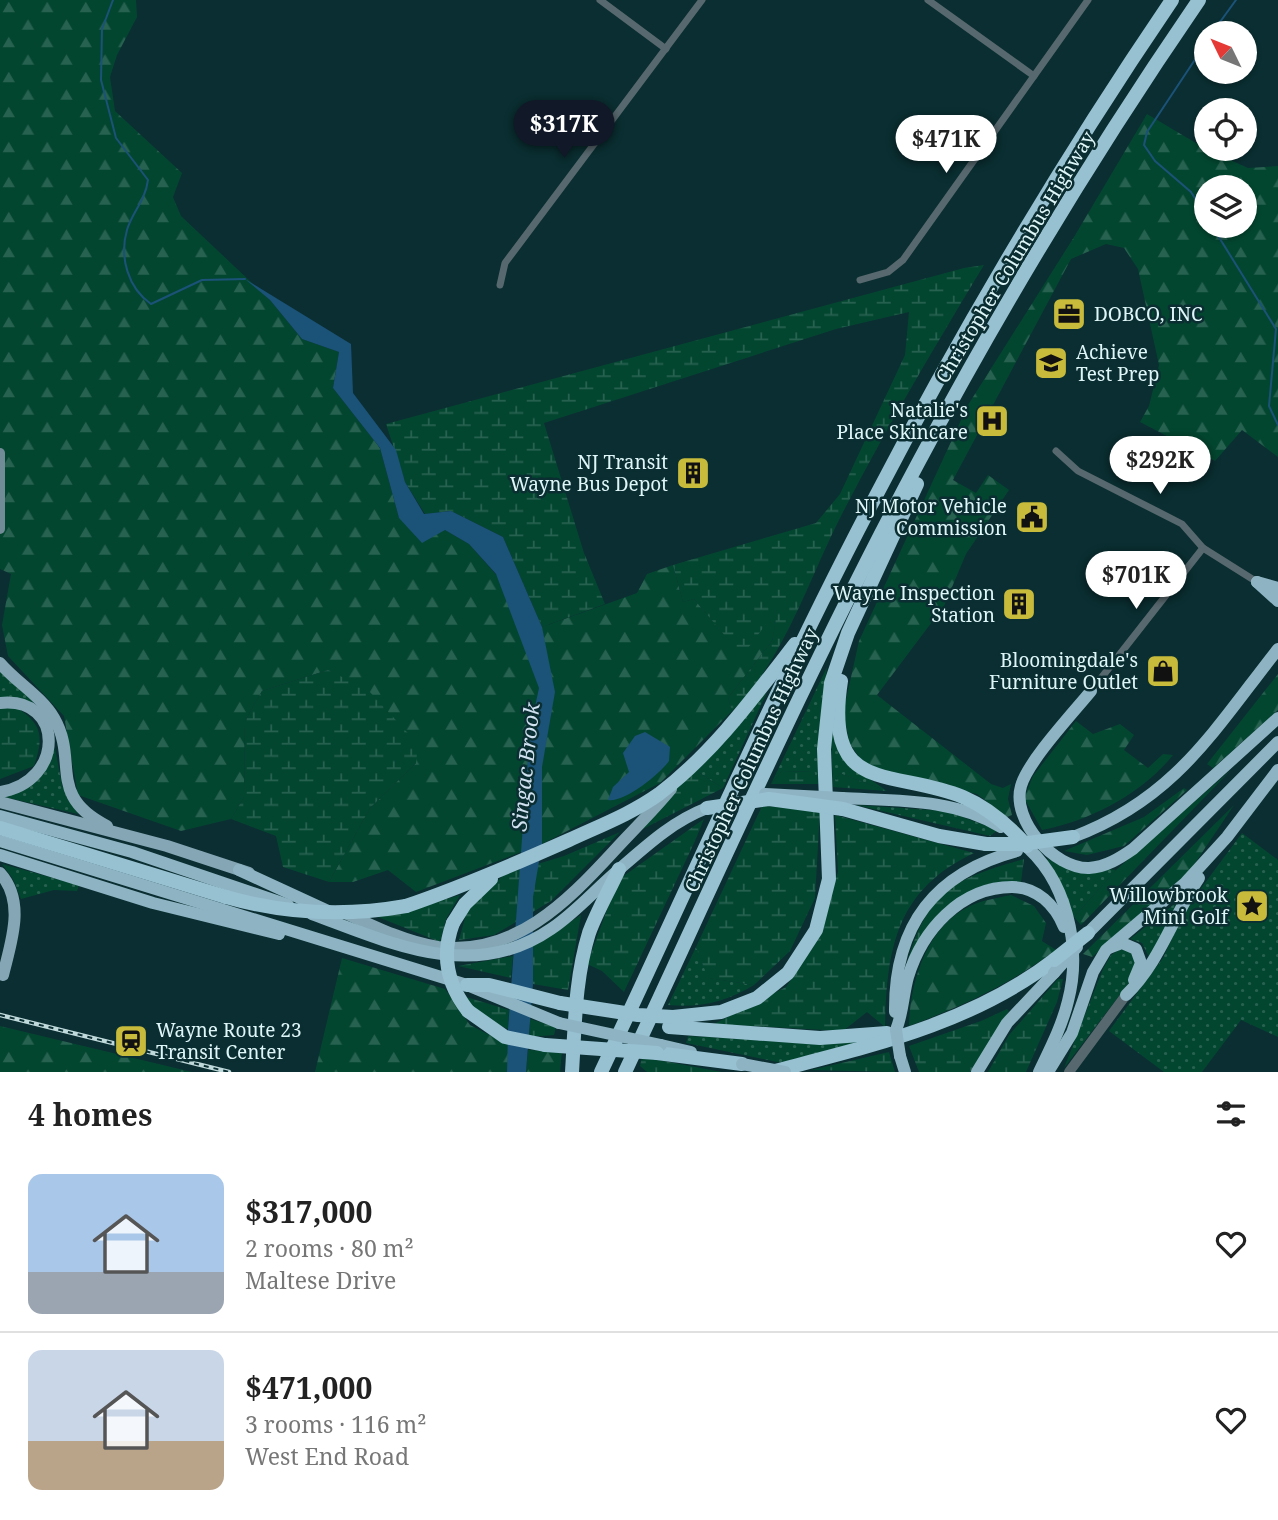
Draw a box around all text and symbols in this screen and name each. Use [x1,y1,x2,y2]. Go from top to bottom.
north arrow [1194,21,1256,84]
map controls [1194,21,1257,238]
button: locate [1194,98,1257,161]
pin: $317K [515,100,613,160]
text: $317K [530,107,598,139]
pin: $471K [897,116,995,175]
text: $471K [912,122,980,154]
street label: Christopher Columbus Highway [929,126,1101,388]
button: layers [1194,175,1257,238]
office icon: DOBCO, INC [1050,295,1088,333]
place label: DOBCO, INC [1094,301,1203,327]
place label: Achieve Test Prep [1076,339,1159,387]
school or university icon: Achieve Test Prep [1032,344,1070,382]
place label: Natalie's Place Skincare [837,397,968,445]
hospital icon: Natalie's Place Skincare [973,402,1011,440]
pin: $292K [1111,436,1209,496]
text: $292K [1126,443,1194,475]
place label: NJ Transit Wayne Bus Depot [510,449,668,497]
building icon: NJ Transit Wayne Bus Depot [674,454,712,492]
place label: NJ Motor Vehicle Commission [855,493,1007,541]
public building icon: NJ Motor Vehicle Commission [1013,498,1051,536]
pin: $701K [1087,552,1185,611]
text: $701K [1102,558,1170,590]
place label: Wayne Inspection Station [833,580,995,628]
building icon: Wayne Inspection Station [1000,585,1038,623]
street label: Christopher Columbus Highway [678,623,824,897]
place label: Bloomingdale's Furniture Outlet [989,647,1138,695]
shop icon: Bloomingdale's Furniture Outlet [1144,652,1182,690]
water label: Singac Brook [504,700,546,833]
place label: Willowbrook Mini Golf [1109,882,1230,930]
place icon: Willowbrook Mini Golf [1233,887,1271,925]
place label: Wayne Route 23 Transit Center [156,1017,302,1065]
station icon: Wayne Route 23 Transit Center [112,1022,150,1060]
text: 4 homes [28,1094,152,1135]
icon: filters [1212,1095,1250,1133]
text: $317,000 [245,1191,372,1232]
icon: home [84,1202,168,1286]
icon: heart [1212,1225,1250,1263]
text: 2 rooms · 80 m² [245,1232,414,1264]
text: Maltese Drive [245,1264,396,1296]
text: $471,000 [245,1367,372,1408]
icon: home [84,1378,168,1462]
icon: heart [1212,1401,1250,1439]
text: 3 rooms · 116 m² [245,1408,427,1440]
text: West End Road [245,1440,409,1472]

